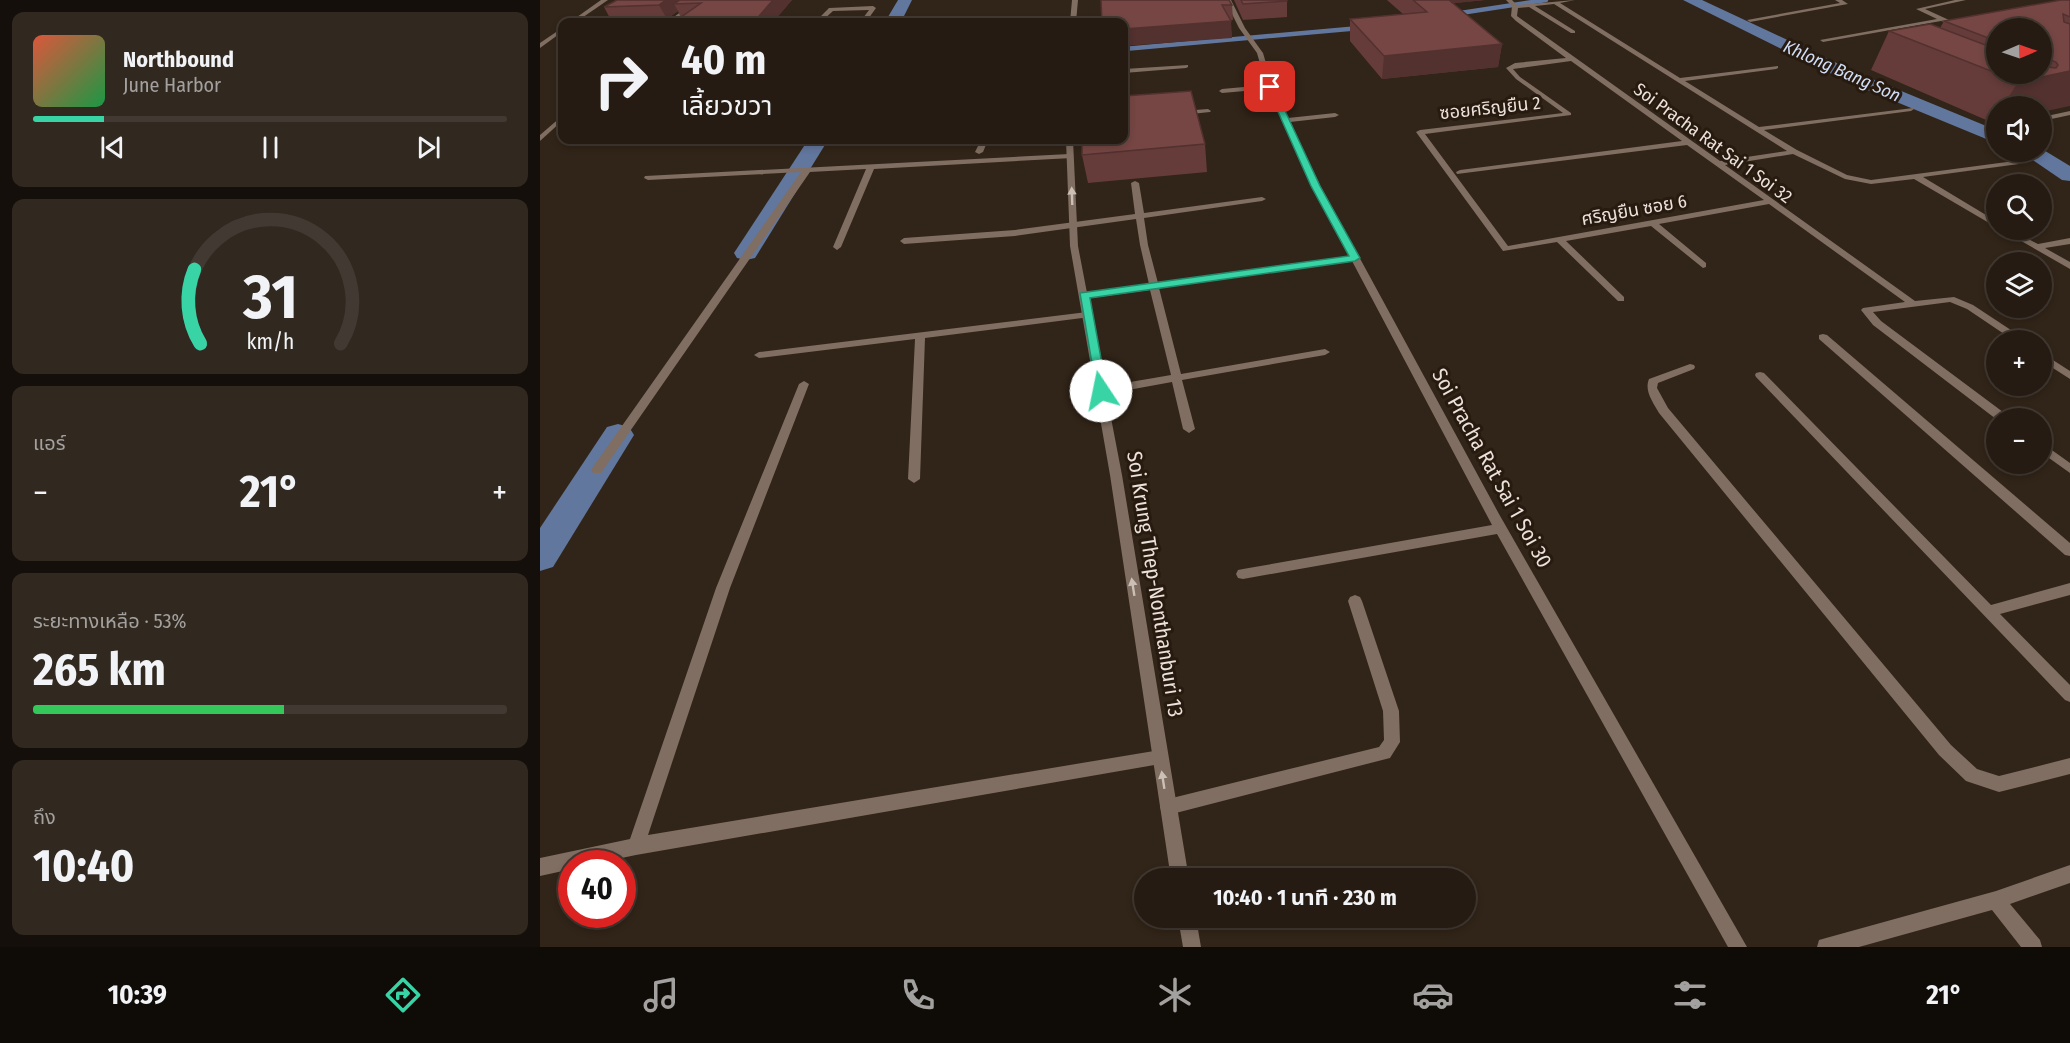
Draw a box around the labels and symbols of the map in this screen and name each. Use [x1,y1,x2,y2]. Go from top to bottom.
north arrow [1986,18,2052,84]
water label: Khlong Bang Son [1780,35,1904,107]
pin [1244,61,1295,112]
street label: Soi Pracha Rat Sai 1 Soi 32 [1630,78,1797,208]
street label: ซอยศริญยืน 2 [1438,92,1542,124]
one-way arrow [1067,187,1076,206]
street label: ศริญยืน ซอย 6 [1580,190,1688,230]
position arrow [1069,359,1133,423]
street label: Soi Pracha Rat Sai 1 Soi 30 [1426,364,1558,572]
street label: Soi Krung Thep-Nonthanburi 13 [1121,449,1189,719]
one-way arrow [1129,578,1138,597]
one-way arrow [1159,770,1168,789]
speed limit sign: 40 [558,850,636,928]

